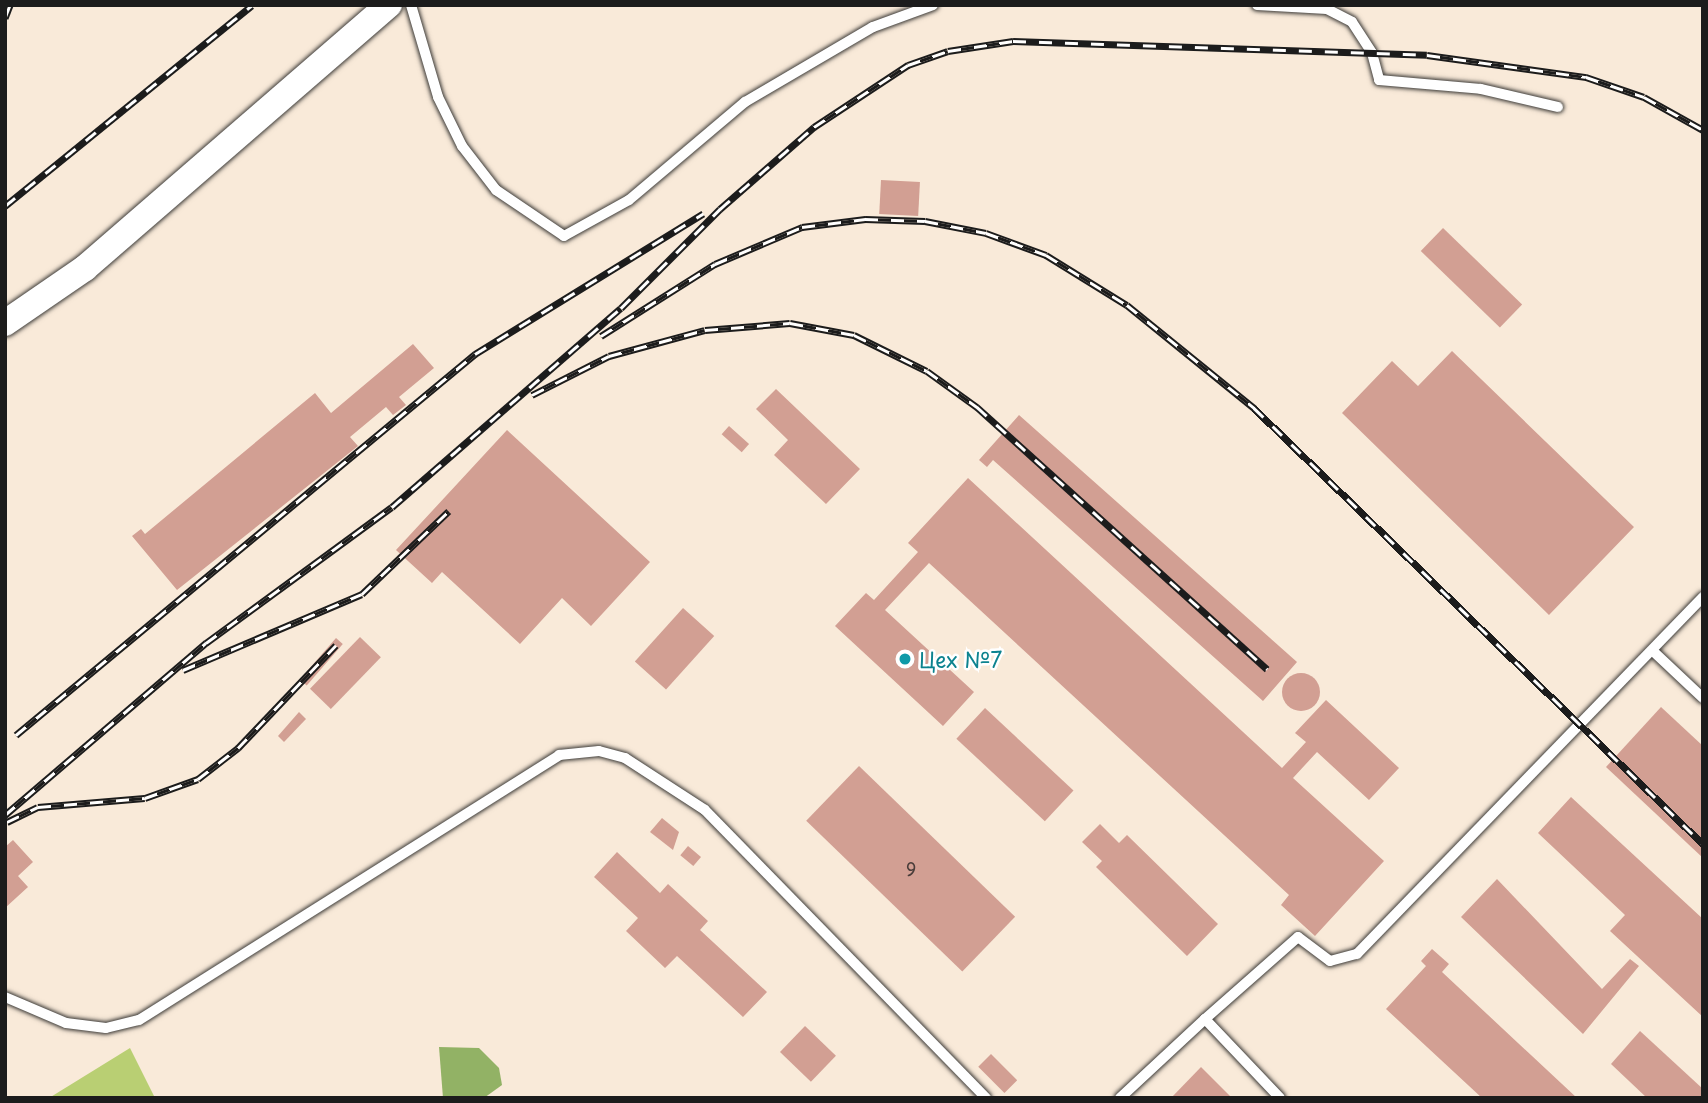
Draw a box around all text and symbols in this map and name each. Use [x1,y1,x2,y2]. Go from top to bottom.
place label: Цех №7 [919,646,1003,672]
marker: Цех №7 [897,651,913,667]
house number: 9 [906,858,916,880]

